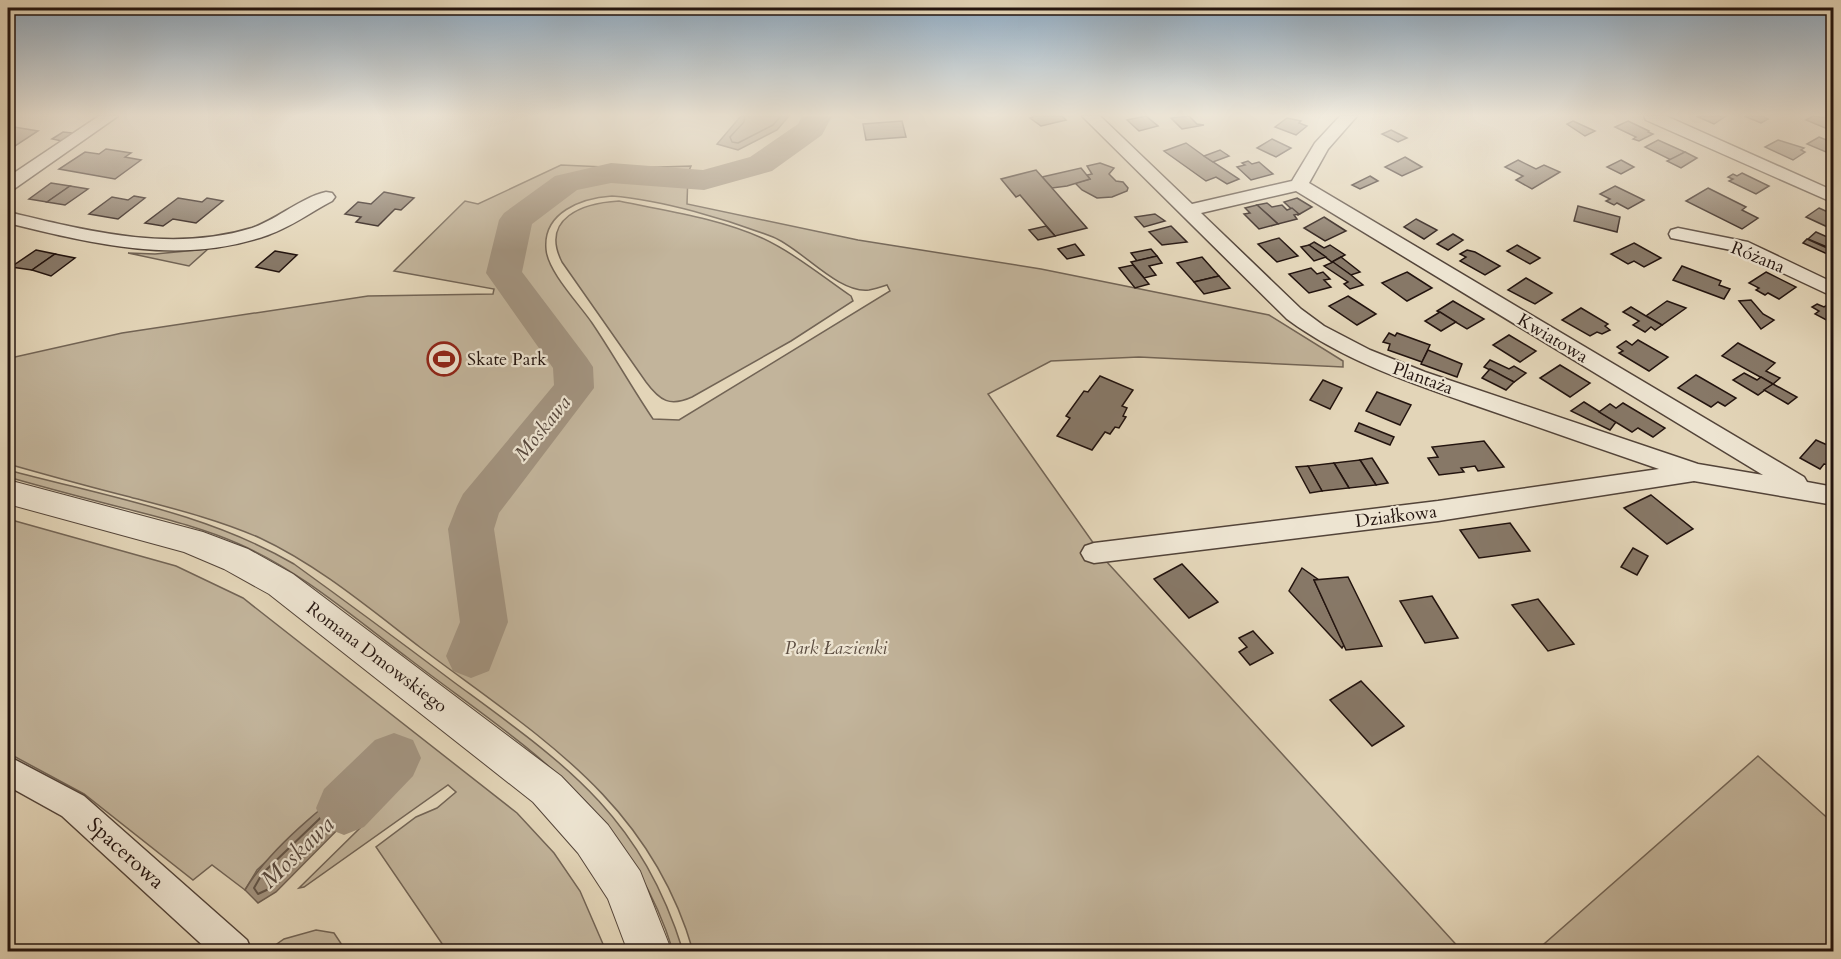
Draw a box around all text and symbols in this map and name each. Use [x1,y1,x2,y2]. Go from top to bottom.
street label: Różana [1727,235,1789,280]
street label: Kwiatowa [1513,308,1593,369]
sports icon: Skate Park [426,341,462,377]
place label: Skate Park [467,347,547,372]
street label: Plantaża [1389,356,1457,401]
water label: Moskawa [508,390,577,466]
street label: Działkowa [1354,499,1439,534]
street label: Romana Dmowskiego [301,596,453,719]
park label: Park Łazienki [785,636,888,661]
water label: Moskawa [253,809,342,896]
street label: Spacerowa [81,811,171,896]

